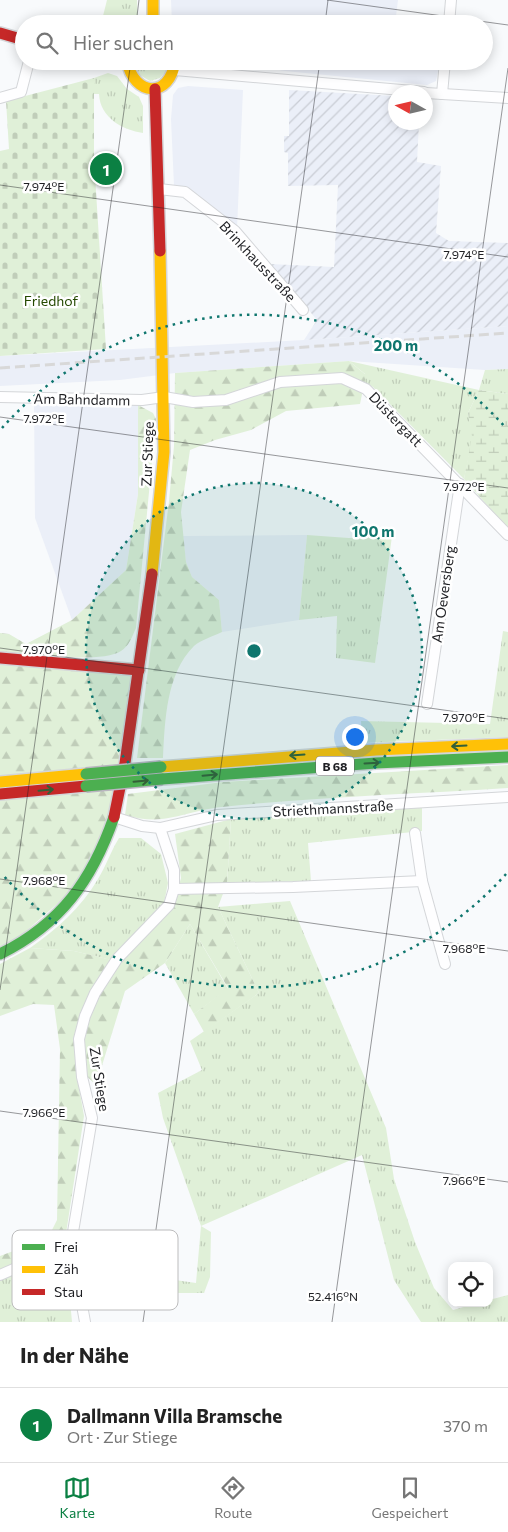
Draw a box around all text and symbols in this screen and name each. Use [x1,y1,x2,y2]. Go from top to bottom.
search box [15,15,493,70]
icon: search [33,29,61,57]
text: Hier suchen [73,31,174,54]
north arrow [388,85,433,130]
pin: 1 [90,150,122,188]
text: 7.974°E [24,179,64,193]
street label: Brinkhausstraße [216,217,300,305]
text: 7.974°E [444,247,484,261]
park label: Friedhof [24,292,79,309]
text: 200 m [374,336,418,354]
street label: Düstergatt [366,388,426,450]
street label: Am Bahndamm [33,390,131,408]
text: 7.972°E [23,411,65,425]
street label: Zur Stiege [137,421,157,487]
text: 7.972°E [443,479,485,493]
text: 100 m [352,522,394,540]
street label: Am Oeversberg [428,544,458,644]
text: 7.970°E [23,642,65,656]
centre of rings [245,642,263,660]
text: 7.970°E [443,710,485,724]
your location [342,724,368,750]
one-way arrow [452,742,468,751]
one-way arrow [289,751,305,760]
road number: B 68 [316,756,354,776]
one-way arrow [364,758,380,768]
one-way arrow [202,770,218,780]
one-way arrow [133,776,149,786]
one-way arrow [38,785,54,795]
street label: Striethmannstraße [272,796,394,820]
text: 7.968°E [23,873,65,887]
text: 7.968°E [443,941,485,955]
street label: Zur Stiege [87,1046,113,1112]
text: 7.966°E [23,1105,65,1119]
text: 7.966°E [443,1173,485,1187]
legend [12,1230,178,1310]
text: Frei [54,1238,78,1255]
text: Zäh [54,1260,79,1277]
map controls [448,1262,493,1307]
button: locate [448,1262,493,1307]
text: Stau [54,1283,83,1300]
text: 52.416°N [308,1289,358,1303]
text: In der Nähe [20,1342,129,1367]
text: Dallmann Villa Bramsche [67,1404,282,1427]
text: 1 [32,1416,40,1435]
text: 370 m [443,1416,488,1435]
text: Ort · Zur Stiege [67,1427,177,1446]
tab: Karte [60,1474,95,1521]
tab: Route [214,1474,252,1521]
tab: Gespeichert [371,1474,448,1521]

